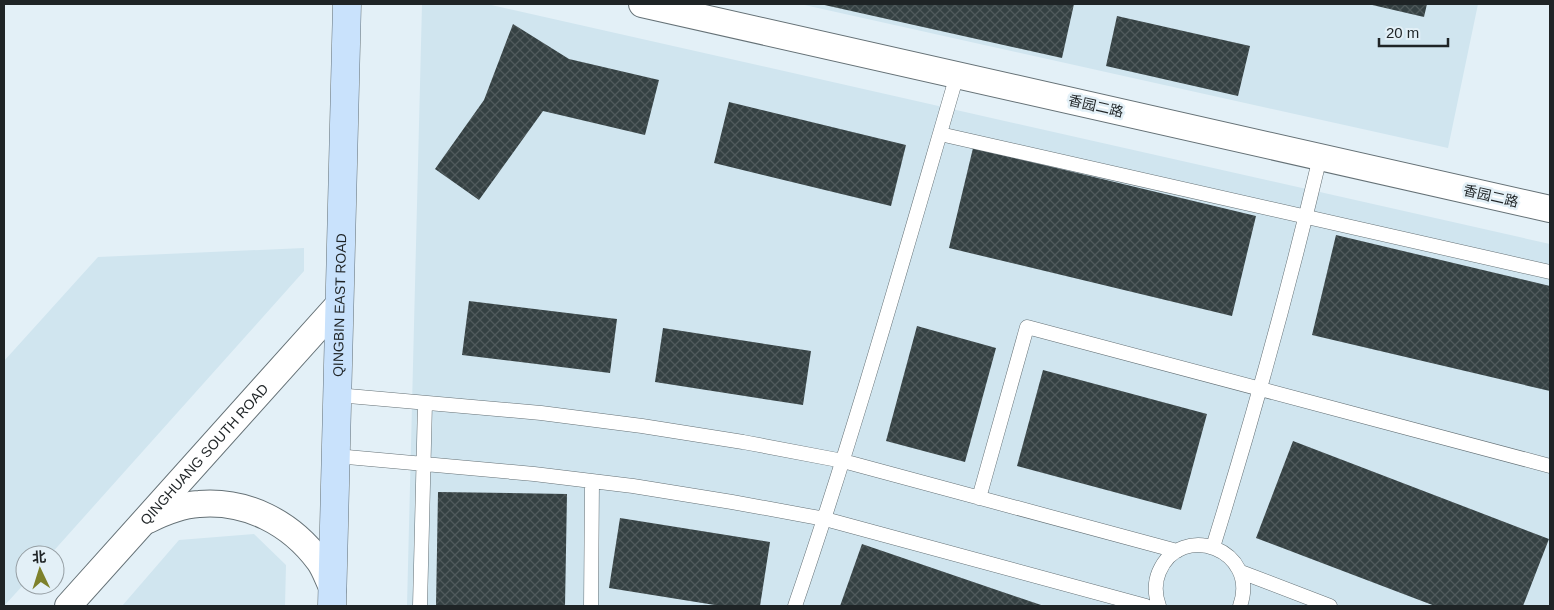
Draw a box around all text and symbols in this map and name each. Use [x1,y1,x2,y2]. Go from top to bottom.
scale bar [1379,15,1448,47]
text: 20 m [1386,24,1419,41]
street label: 香园二路 [1067,92,1125,120]
street label: 香园二路 [1462,182,1520,210]
street label: QINGBIN EAST ROAD [330,233,349,377]
street label: QINGHUANG SOUTH ROAD [137,380,272,528]
north arrow [15,545,65,595]
text: 北 [32,549,47,566]

